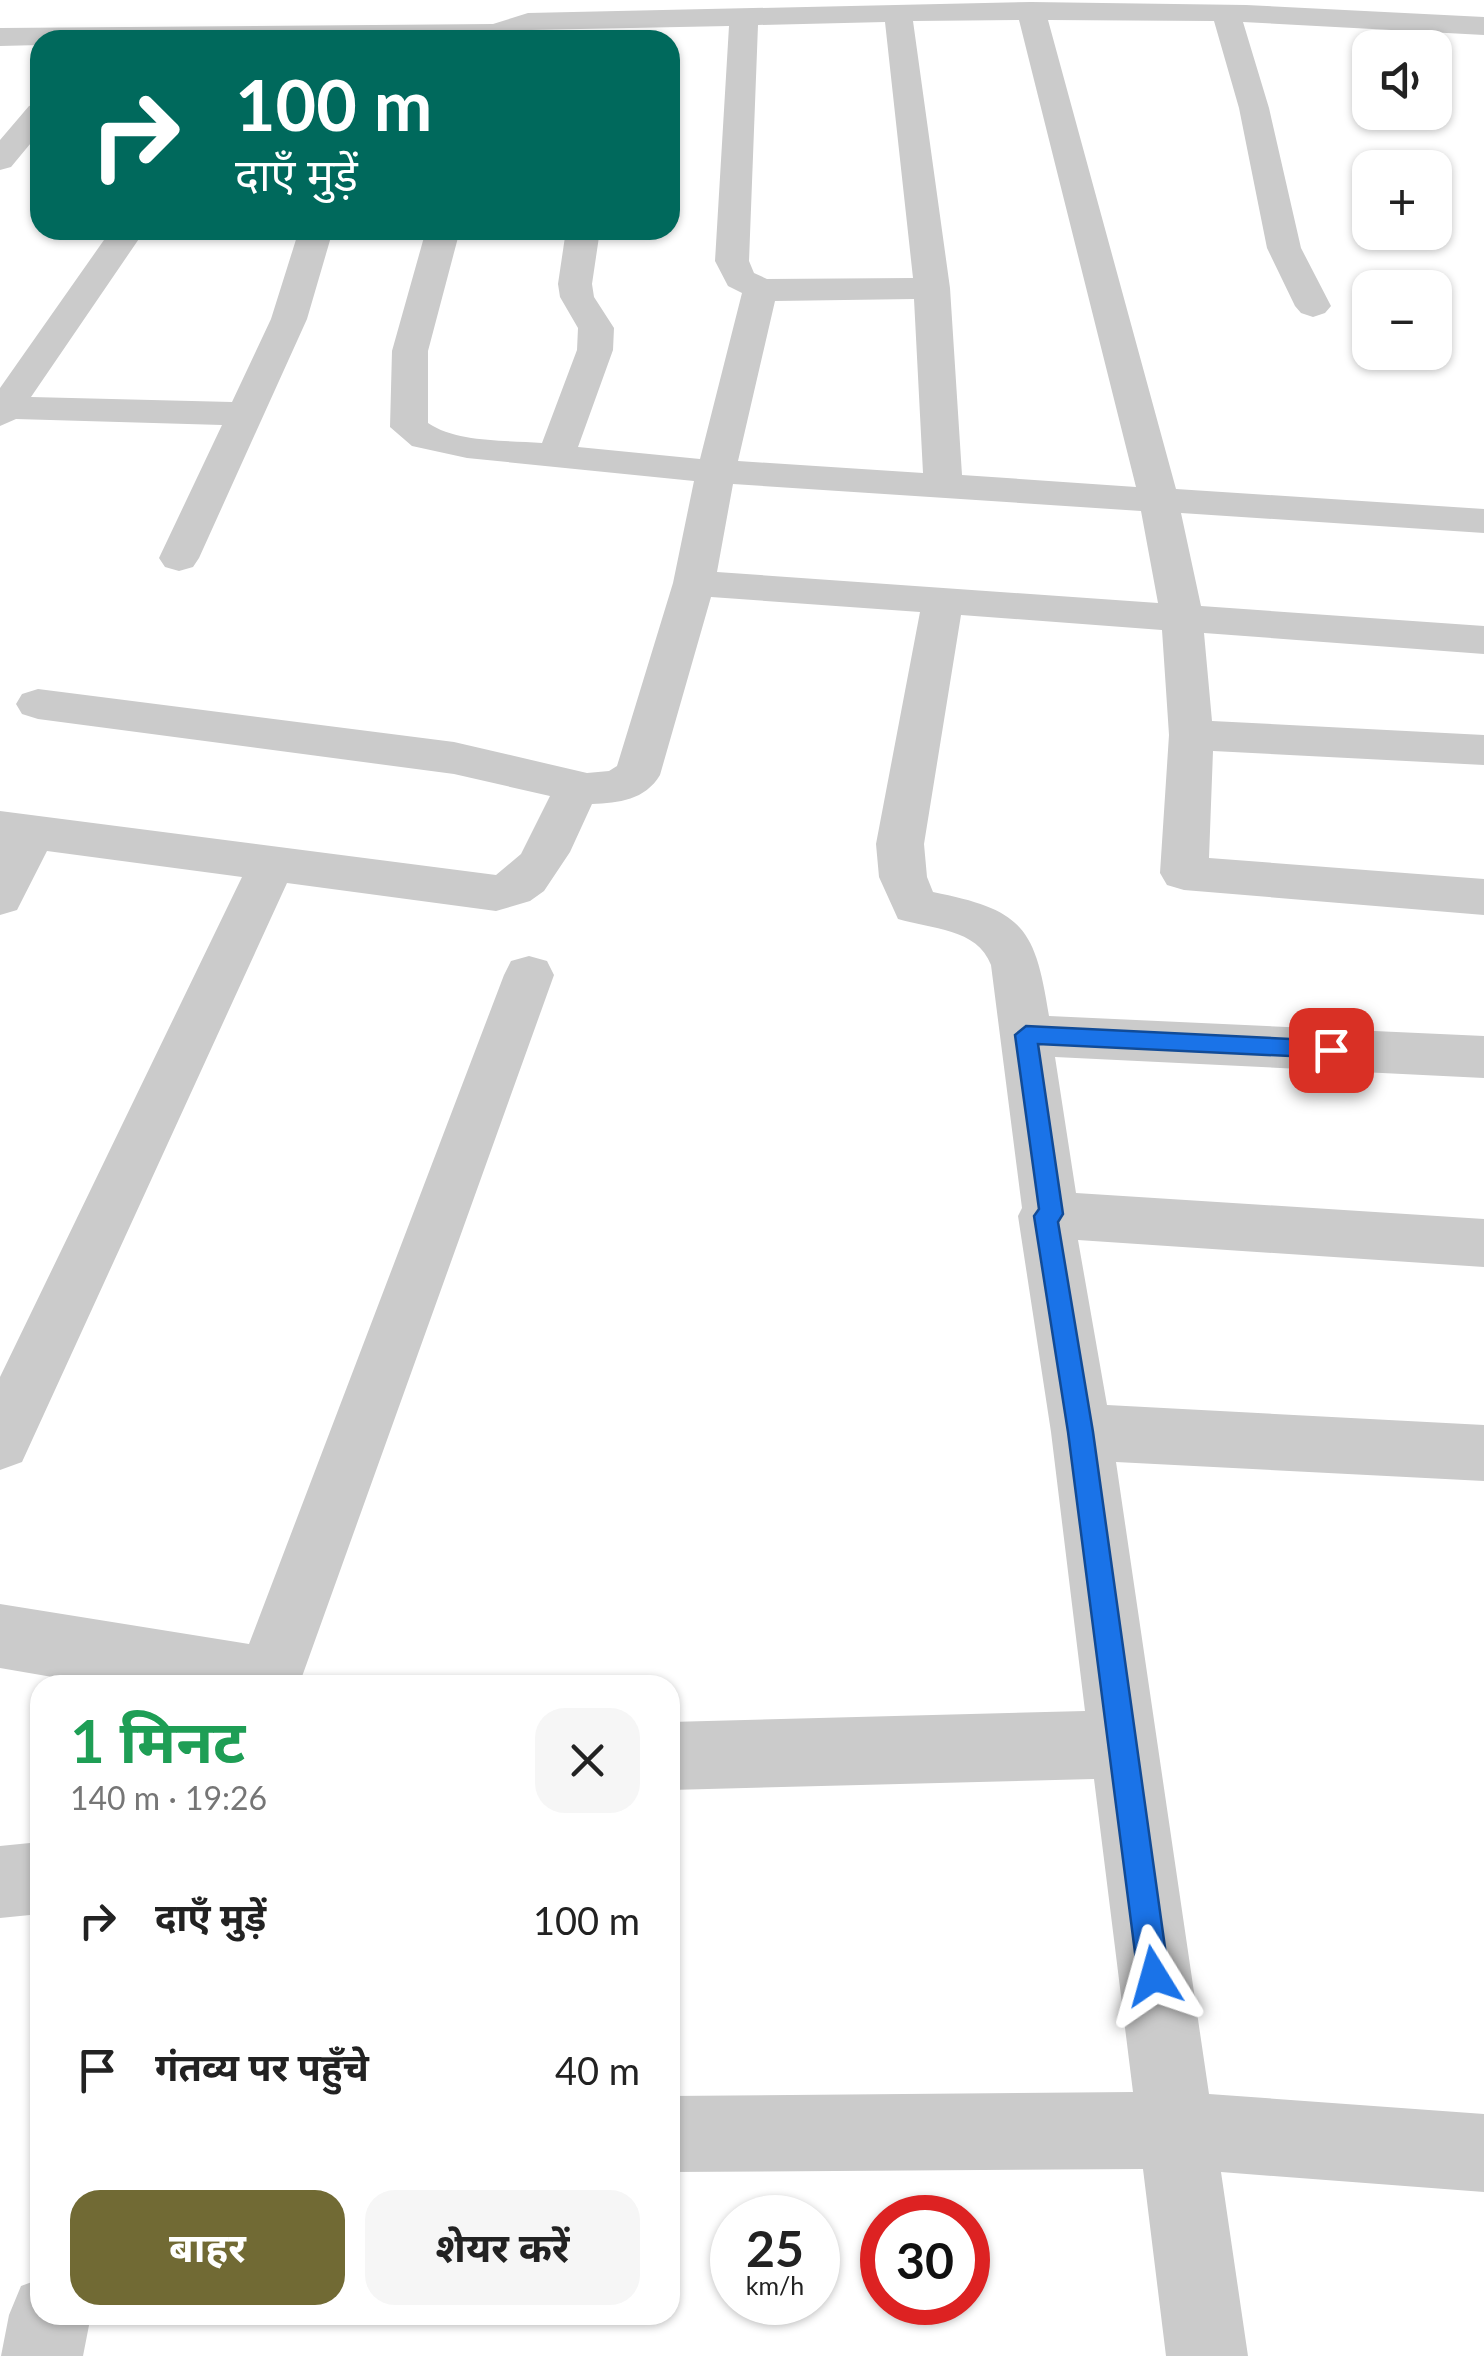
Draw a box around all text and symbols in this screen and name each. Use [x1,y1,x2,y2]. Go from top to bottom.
map controls [1352,30,1452,370]
button: sound [1352,30,1452,130]
text: 100 m [235,62,432,146]
icon: right [70,70,200,200]
text: दाएँ मुड़ें [235,147,358,201]
button: + [1352,150,1452,250]
button: − [1352,270,1452,370]
pin [1289,1008,1374,1093]
icon: arrive [1304,1023,1359,1078]
text: 1 मिनट [70,1704,245,1776]
button: close [535,1708,640,1813]
text: 140 m · 19:26 [70,1778,267,1817]
icon: right [70,1893,125,1948]
text: दाएँ मुड़ें [155,1893,266,1939]
text: 100 m [533,1897,640,1943]
position arrow [1102,1924,1206,2028]
icon: arrive [70,2043,125,2098]
text: गंतव्य पर पहुँचे [155,2043,369,2089]
text: 40 m [555,2047,640,2093]
button: बाहर [70,2190,345,2305]
button: शेयर करें [365,2190,640,2305]
speed limit sign: 30 [860,2195,990,2325]
text: 25 [746,2218,804,2278]
text: km/h [746,2270,804,2300]

